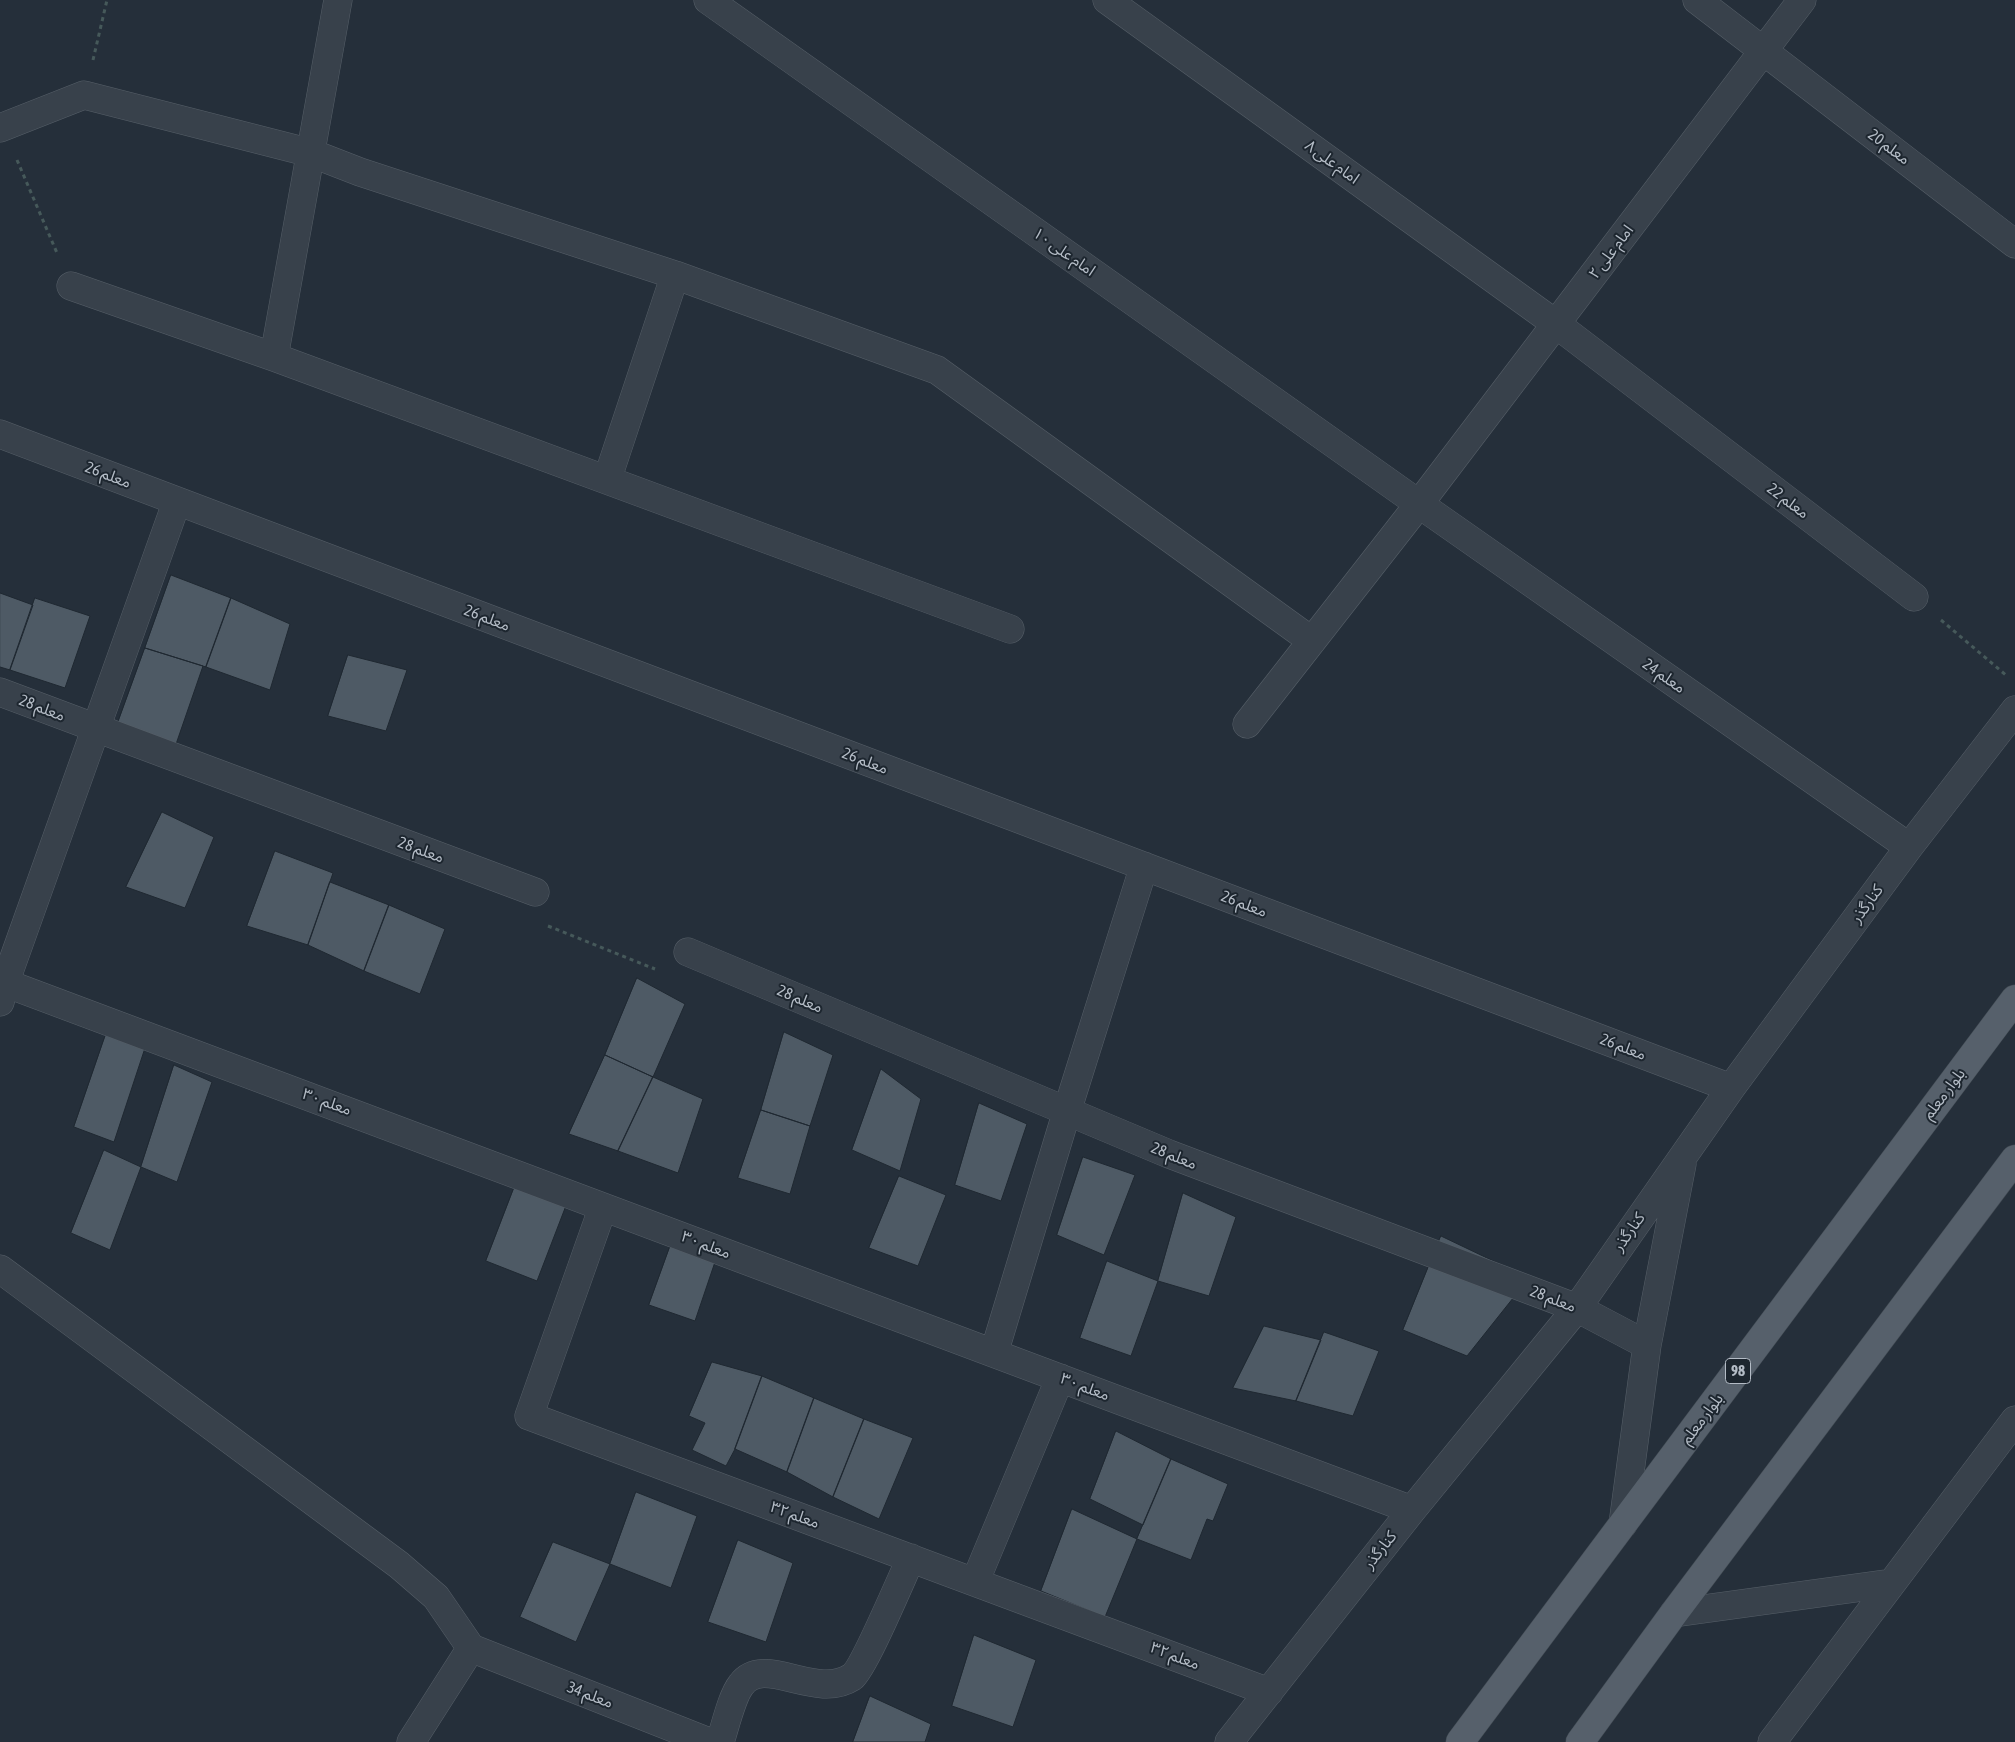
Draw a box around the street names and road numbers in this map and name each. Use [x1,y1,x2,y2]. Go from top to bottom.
street label: معلم 20 [1864,125,1914,169]
street label: امام علی ۸ [1301,136,1363,188]
street label: امام علی ۲ [1584,221,1638,283]
street label: امام علی ۱۰ [1029,224,1099,280]
street label: معلم 26 [82,457,134,493]
street label: معلم 22 [1763,479,1813,523]
street label: معلم 26 [461,600,513,636]
street label: معلم 24 [1639,654,1689,698]
street label: معلم 28 [16,690,68,726]
street label: معلم 26 [839,743,891,779]
street label: معلم 28 [395,833,447,867]
street label: کنارگذر [1847,881,1887,927]
street label: معلم 26 [1218,886,1270,922]
street label: معلم 28 [774,981,826,1017]
street label: معلم 26 [1597,1029,1649,1065]
street label: بلوار معلم [1919,1065,1969,1123]
street label: معلم ۳۰ [300,1084,354,1120]
street label: معلم 28 [1148,1138,1200,1174]
street label: کنارگذر [1609,1209,1649,1255]
street label: معلم ۳۰ [679,1227,733,1263]
street label: معلم 28 [1527,1281,1579,1317]
road number: 98 [1726,1358,1750,1384]
street label: معلم ۳۰ [1058,1369,1112,1405]
street label: بلوار معلم [1677,1390,1727,1448]
street label: معلم ۳۲ [768,1497,822,1533]
street label: کنارگذر [1359,1527,1401,1573]
street label: معلم ۳۲ [1148,1638,1202,1674]
street label: معلم 34 [564,1677,616,1713]

